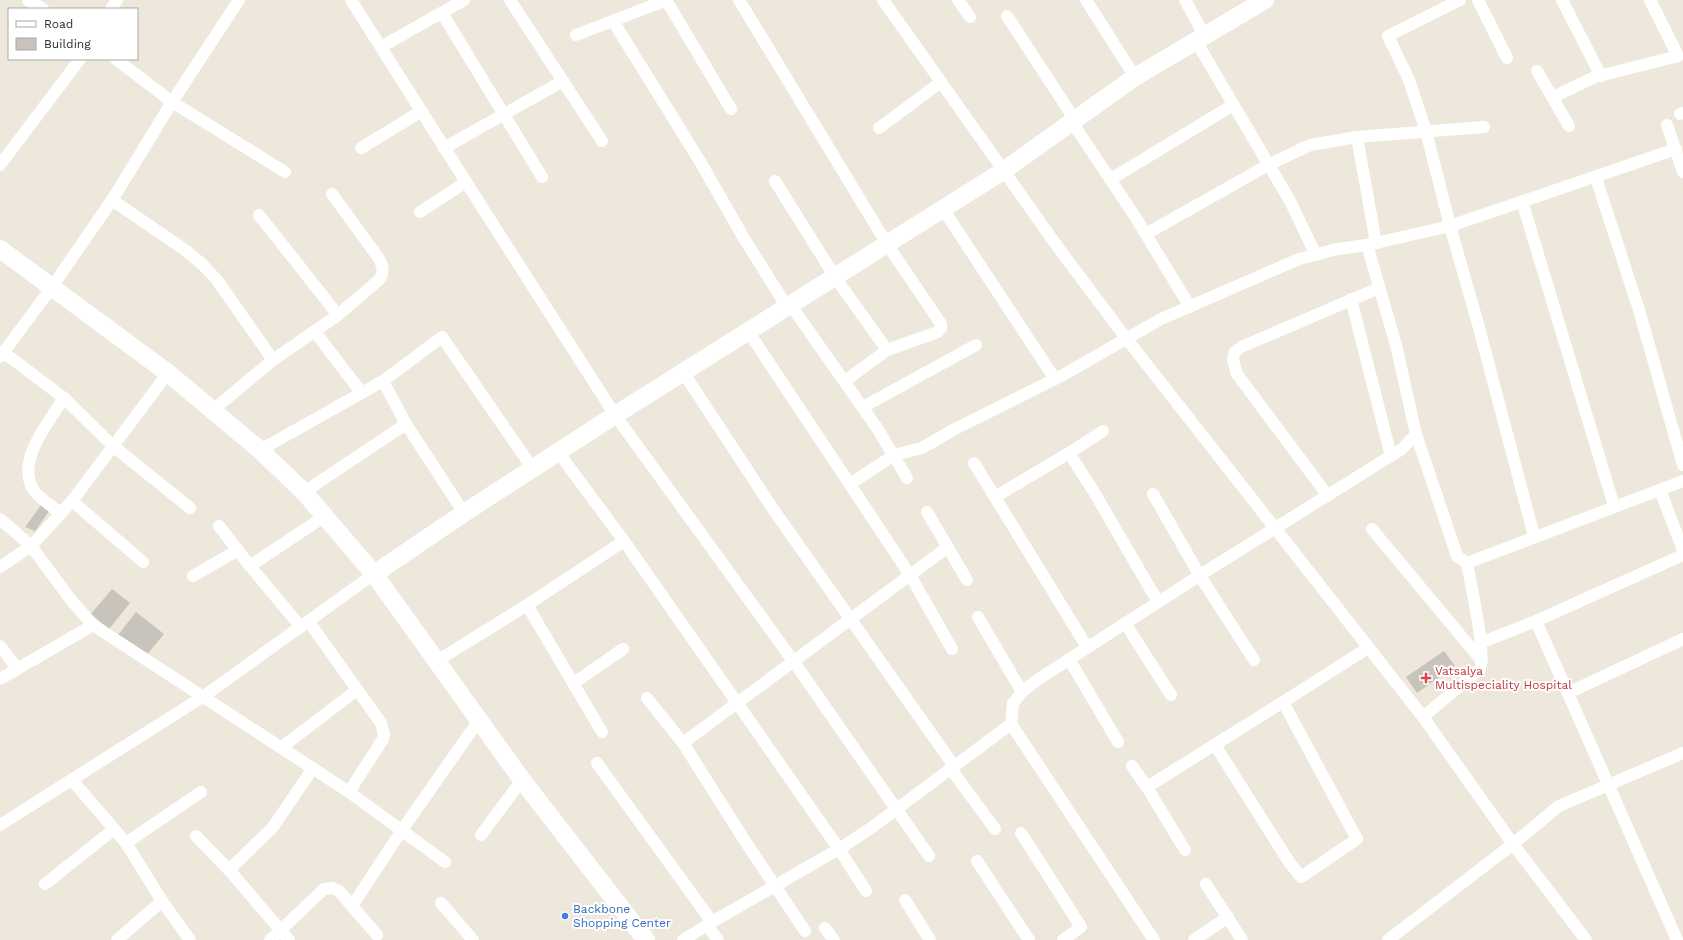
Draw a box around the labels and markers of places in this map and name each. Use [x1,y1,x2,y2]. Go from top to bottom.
place label: Vatsalya Multispeciality Hospital [1435,664,1572,692]
marker: Vatsalya Multispeciality Hospital [1420,672,1432,684]
place label: Backbone Shopping Center [573,902,671,930]
marker: Backbone Shopping Center [560,911,570,921]

